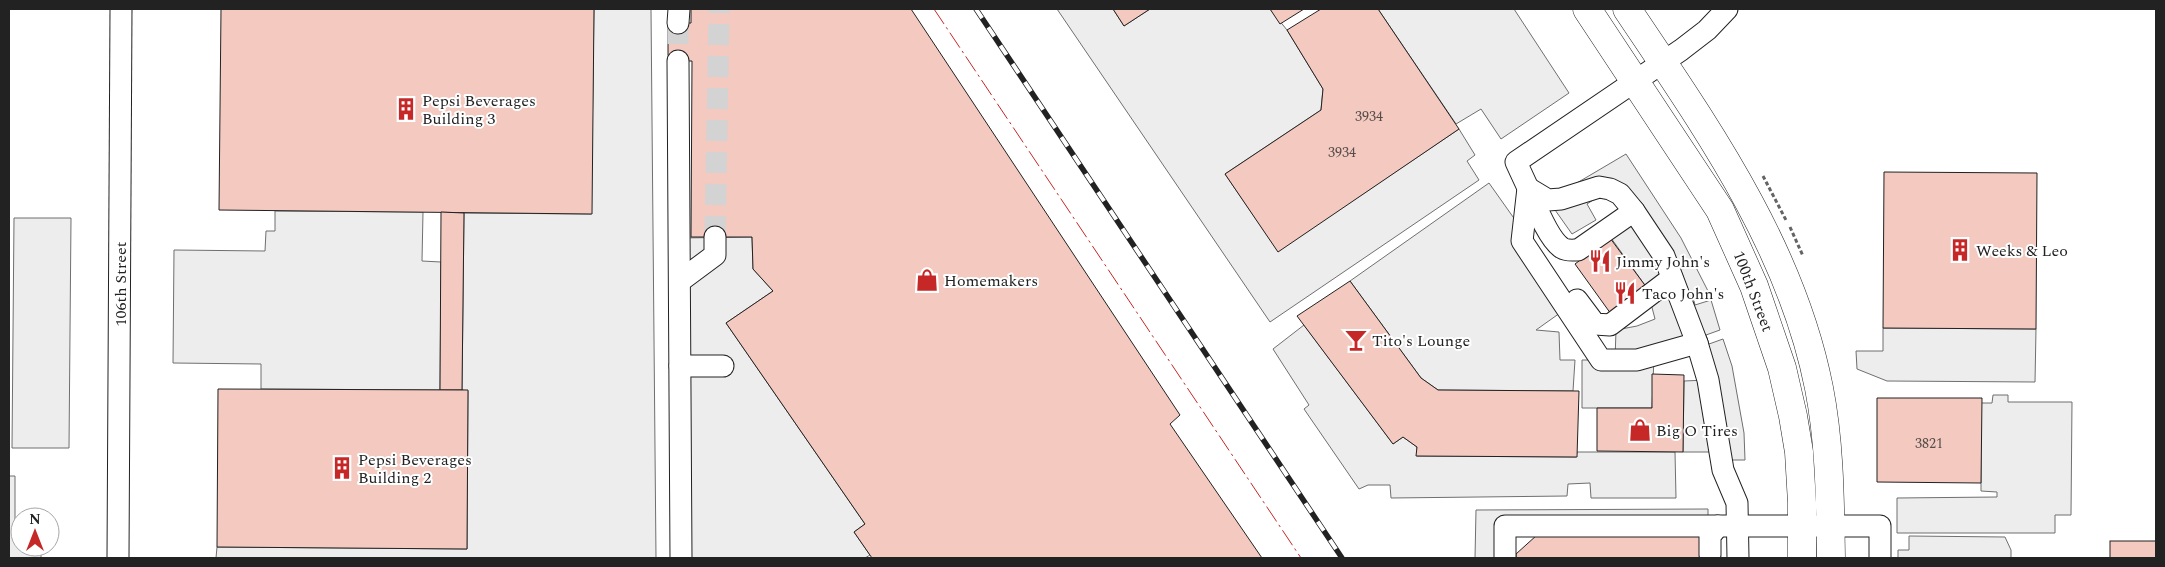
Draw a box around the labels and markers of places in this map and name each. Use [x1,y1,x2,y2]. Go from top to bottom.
place label: Pepsi Beverages Building 3 [422,89,536,131]
building icon: Pepsi Beverages Building 3 [393,96,419,122]
building icon: Weeks & Leo [1947,237,1973,263]
place label: Weeks & Leo [1976,239,2068,263]
restaurant icon: Jimmy John's [1587,248,1613,274]
place label: Jimmy John's [1616,250,1710,274]
shop icon: Homemakers [914,267,940,293]
place label: Homemakers [944,269,1038,293]
restaurant icon: Taco John's [1612,280,1638,306]
place label: Taco John's [1642,282,1724,306]
bar icon: Tito's Lounge [1343,327,1369,353]
place label: Tito's Lounge [1372,329,1470,353]
shop icon: Big O Tires [1627,417,1653,443]
place label: Big O Tires [1656,419,1738,443]
place label: Pepsi Beverages Building 2 [358,448,472,490]
building icon: Pepsi Beverages Building 2 [329,455,355,481]

